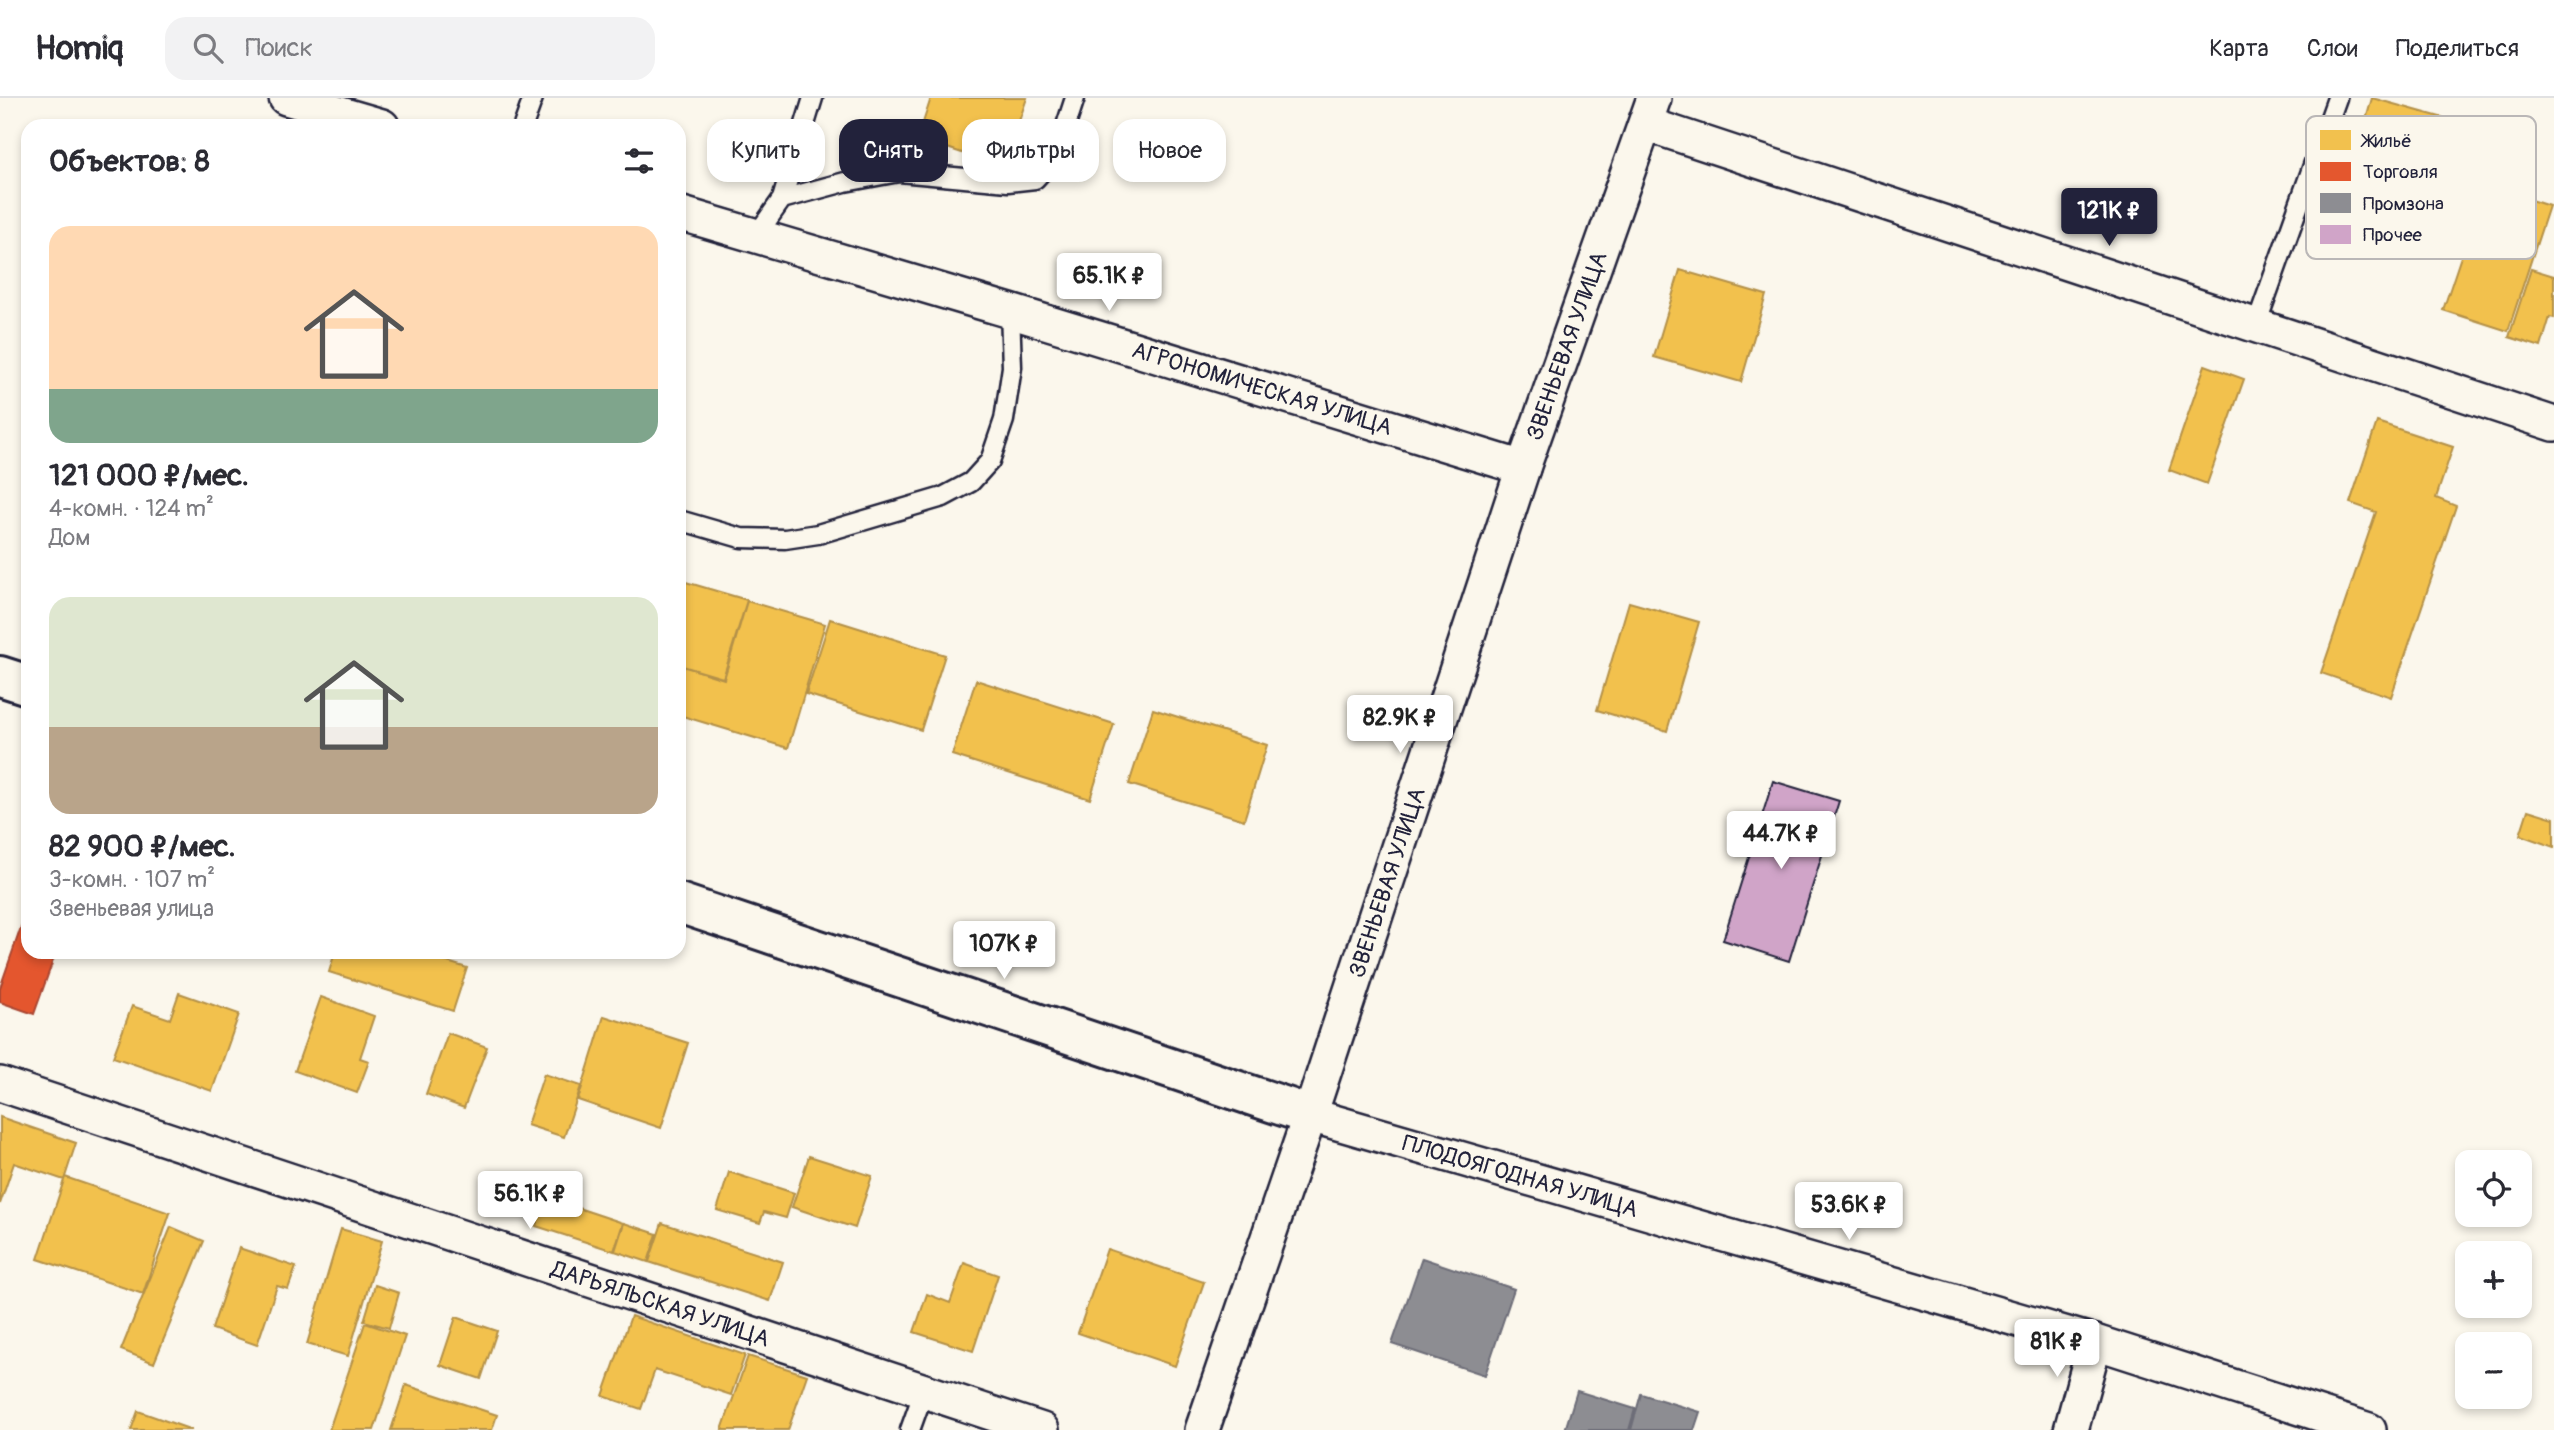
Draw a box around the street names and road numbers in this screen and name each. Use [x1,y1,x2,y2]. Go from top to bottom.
street label: ЗВЕНЬЕВАЯ УЛИЦА [1520,247,1614,444]
street label: АГРОНОМИЧЕСКАЯ УЛИЦА [1128,335,1396,442]
street label: ЗВЕНЬЕВАЯ УЛИЦА [1342,784,1432,981]
street label: ПЛОДОЯГОДНАЯ УЛИЦА [1399,1128,1642,1224]
street label: ДАРЬЯЛЬСКАЯ УЛИЦА [546,1254,773,1354]

